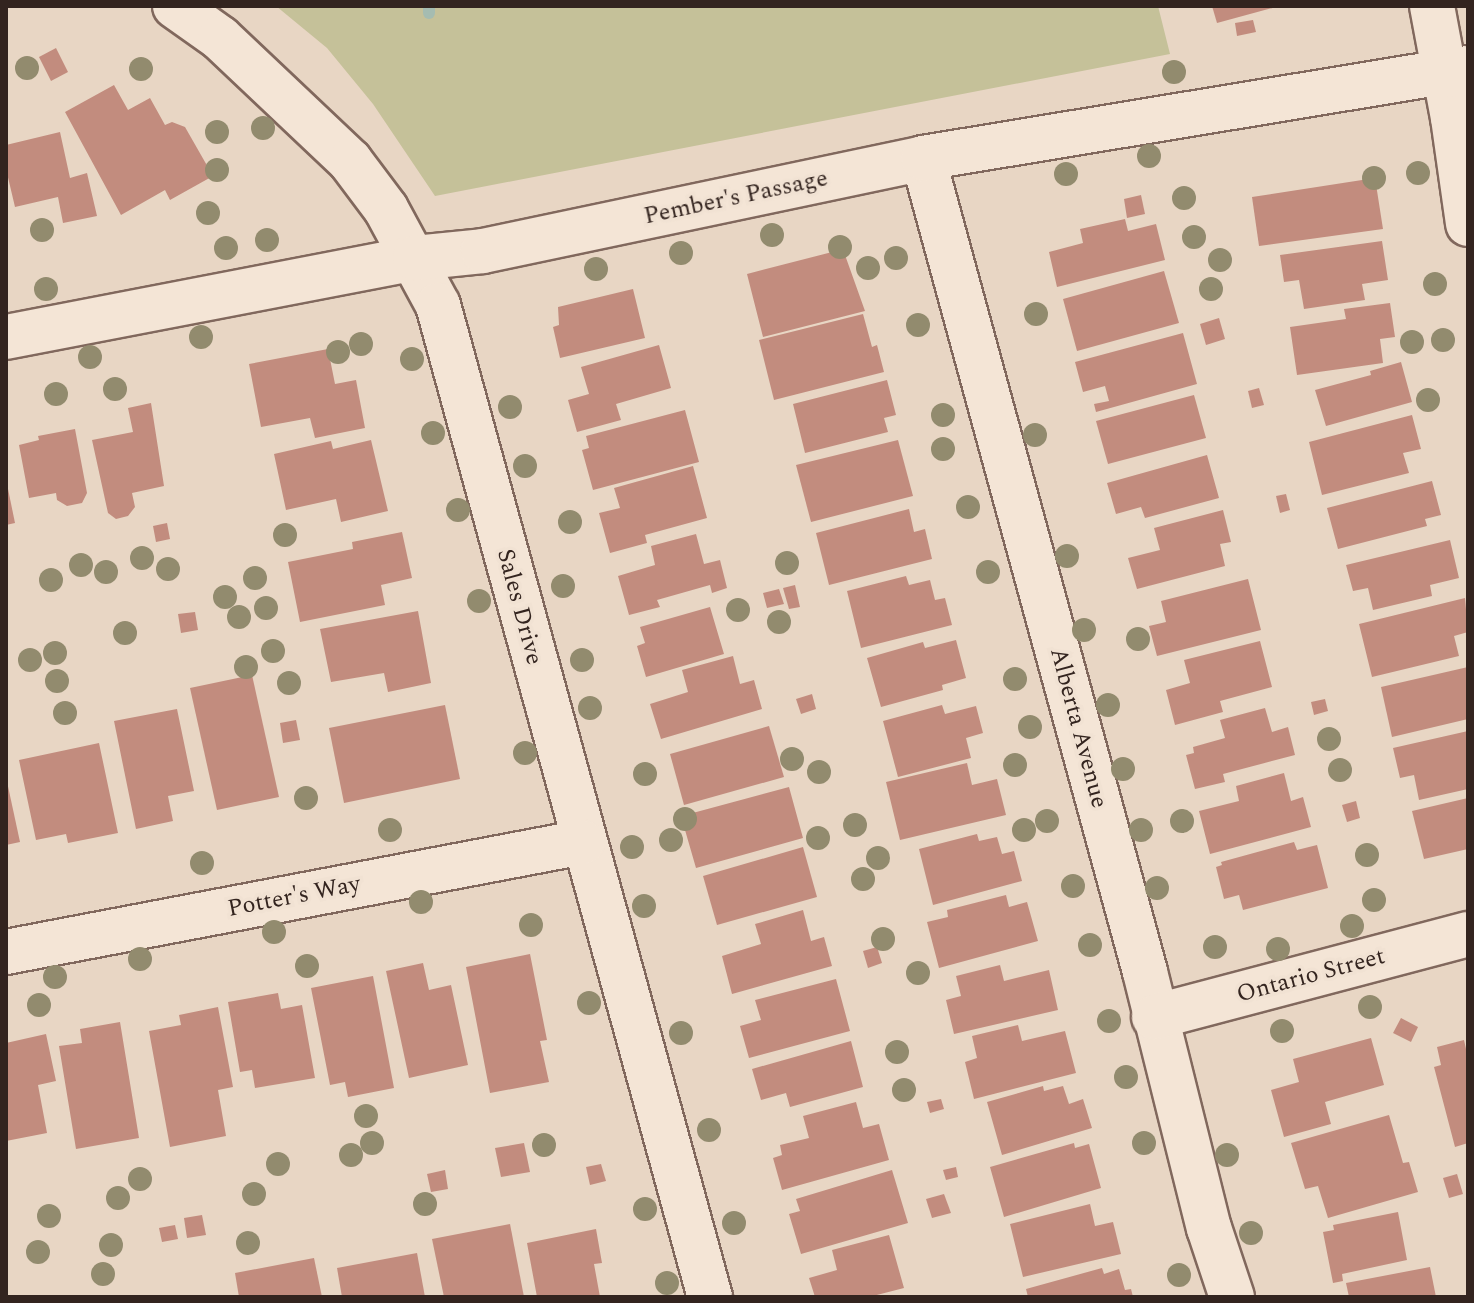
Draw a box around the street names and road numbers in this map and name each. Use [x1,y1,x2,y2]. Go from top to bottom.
street label: Pember's Passage [642,164,830,232]
street label: Sales Drive [490,546,548,668]
street label: Alberta Avenue [1043,645,1113,811]
street label: Potter's Way [225,870,363,924]
street label: Ontario Street [1234,942,1388,1010]

